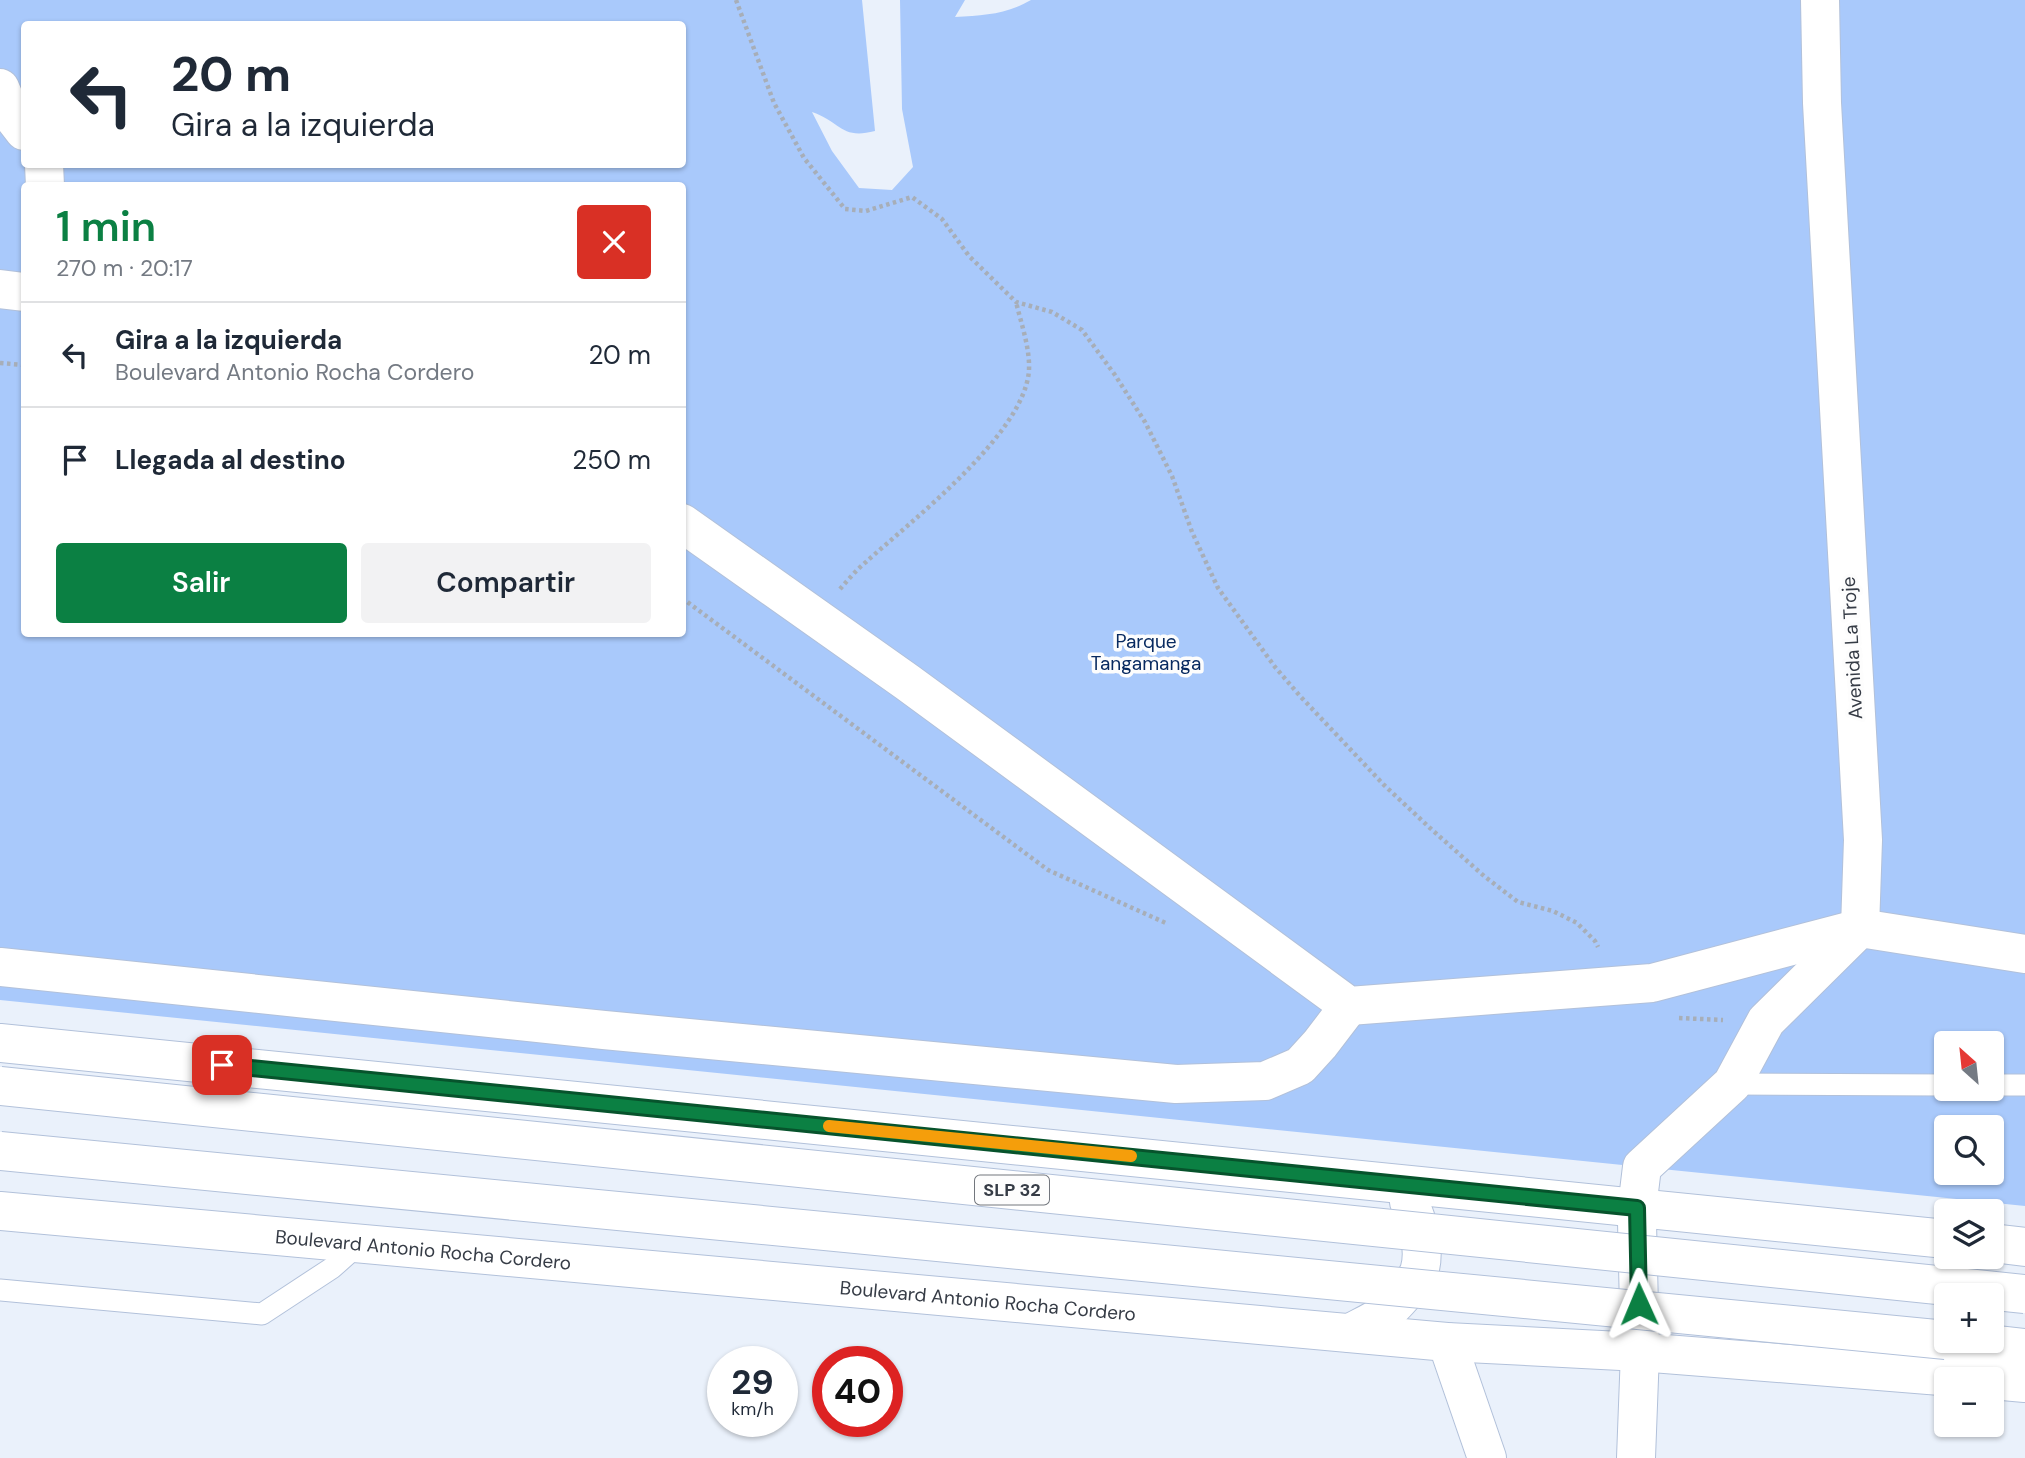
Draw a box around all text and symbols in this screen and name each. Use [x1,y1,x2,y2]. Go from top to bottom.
text: 20 m [171,42,291,106]
icon: left [56,49,147,140]
text: Gira a la izquierda [171,104,435,146]
text: 1 min [56,199,156,254]
button: close [577,205,651,279]
text: 270 m · 20:17 [56,253,193,283]
text: Gira a la izquierda [115,323,342,357]
icon: left [56,336,94,374]
text: 20 m [588,338,651,372]
text: Boulevard Antonio Rocha Cordero [115,357,474,387]
icon: arrive [56,441,94,479]
text: Llegada al destino [115,443,346,477]
text: 250 m [572,443,651,477]
button: Salir [56,543,347,623]
button: Compartir [361,543,651,623]
street label: Avenida La Troje [1836,576,1868,720]
park label: Parque Tangamanga [1091,629,1201,676]
north arrow [1934,1031,2004,1101]
map controls [1934,1031,2004,1437]
pin [192,1035,252,1095]
icon: arrive [203,1046,241,1084]
button: search [1934,1115,2004,1185]
road number: SLP 32 [975,1176,1049,1204]
button: layers [1934,1199,2004,1269]
street label: Boulevard Antonio Rocha Cordero [274,1223,572,1275]
position arrow [1602,1267,1676,1341]
street label: Boulevard Antonio Rocha Cordero [839,1275,1137,1326]
button: + [1934,1283,2004,1353]
speed limit sign: 40 [812,1346,903,1437]
text: 29 [731,1359,774,1405]
button: − [1934,1367,2004,1437]
text: km/h [731,1397,774,1421]

